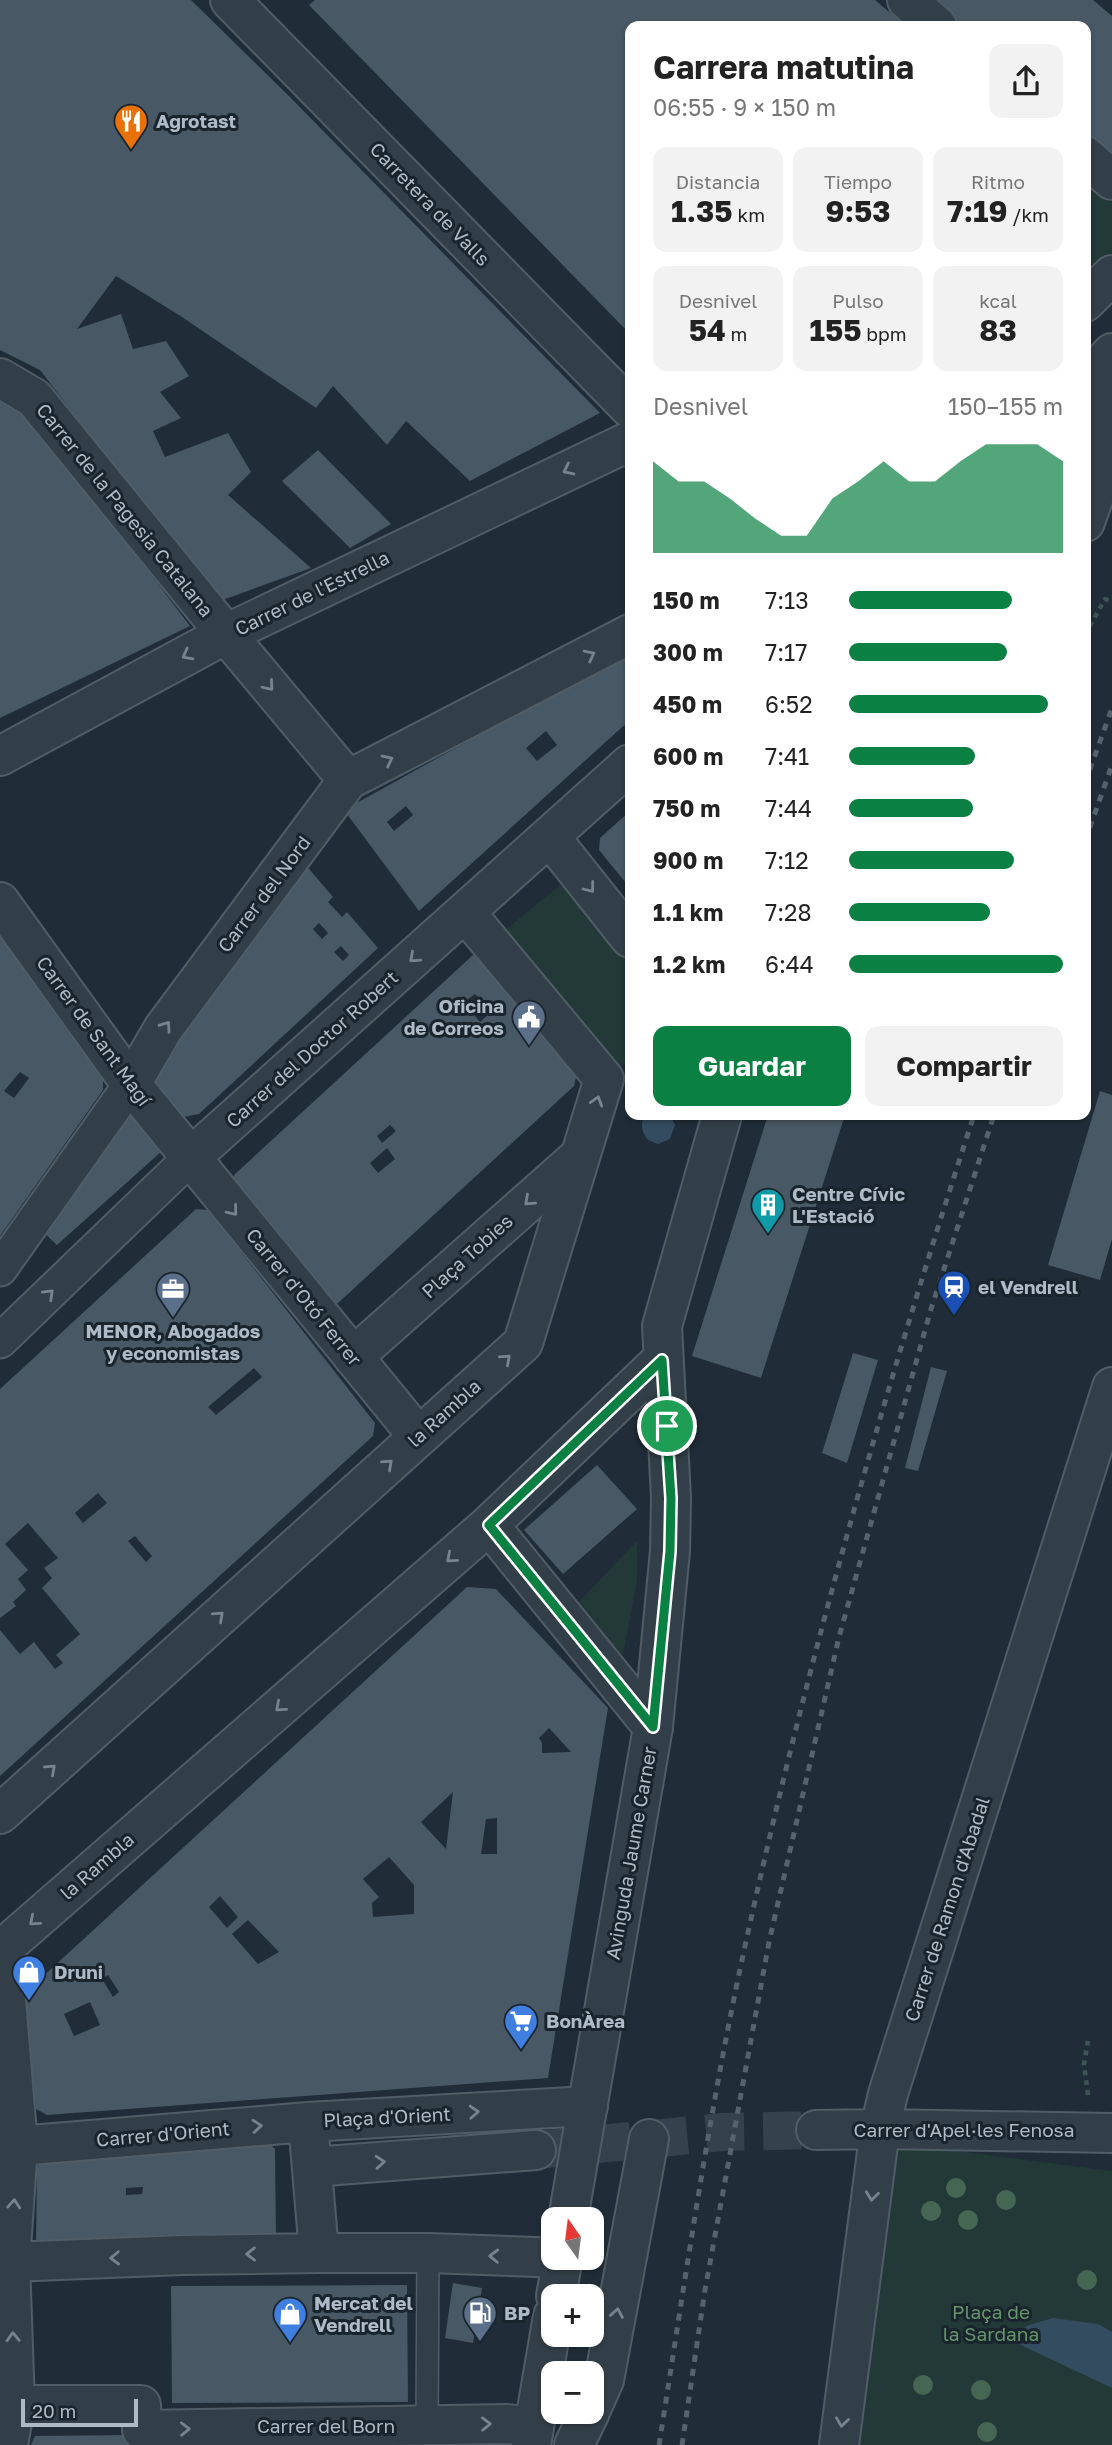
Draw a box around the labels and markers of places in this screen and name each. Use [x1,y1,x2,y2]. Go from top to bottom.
restaurant icon: Agrotast [112,102,150,151]
place label: Agrotast [156,109,237,132]
place label: Oficina de Correos [404,994,504,1039]
public building icon: Oficina de Correos [510,998,548,1047]
place label: Centre Cívic L'Estació [792,1182,905,1227]
building icon: Centre Cívic L'Estació [749,1186,787,1235]
station icon: el Vendrell [935,1268,973,1317]
office icon: MENOR, Abogados y economistas [154,1270,192,1319]
place label: el Vendrell [978,1275,1078,1298]
place label: MENOR, Abogados y economistas [86,1319,261,1364]
pin [637,1396,697,1456]
shop icon: Druni [10,1953,48,2002]
place label: Druni [54,1960,103,1983]
supermarket icon: BonÀrea [502,2002,540,2051]
place label: BonÀrea [546,2009,625,2032]
place label: Mercat del Vendrell [314,2291,413,2336]
fuel station icon: BP [461,2294,499,2343]
shop icon: Mercat del Vendrell [271,2295,309,2344]
place label: BP [504,2301,530,2324]

